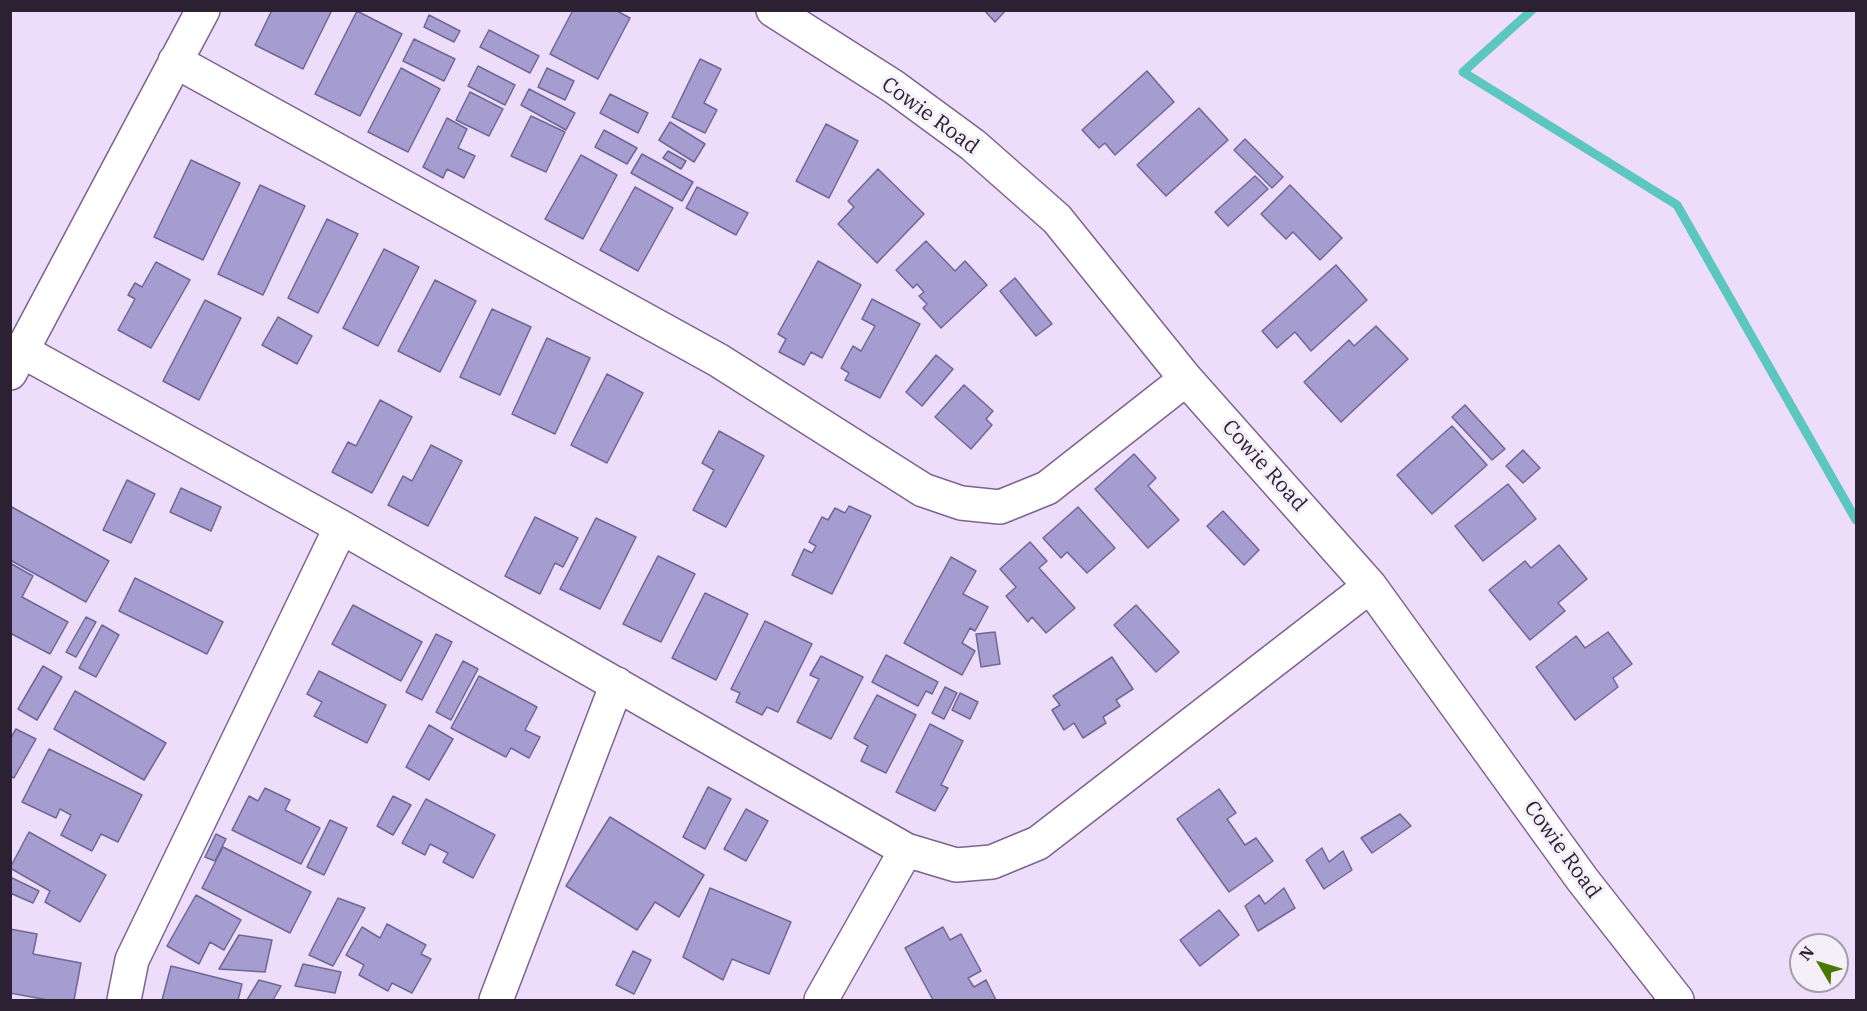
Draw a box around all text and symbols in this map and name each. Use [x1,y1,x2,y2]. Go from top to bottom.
street label: Cowie Road [876,72,984,160]
street label: Cowie Road [1216,415,1312,517]
street label: Cowie Road [1518,796,1606,904]
north arrow [1789,933,1849,993]
text: N [1795,942,1818,964]

